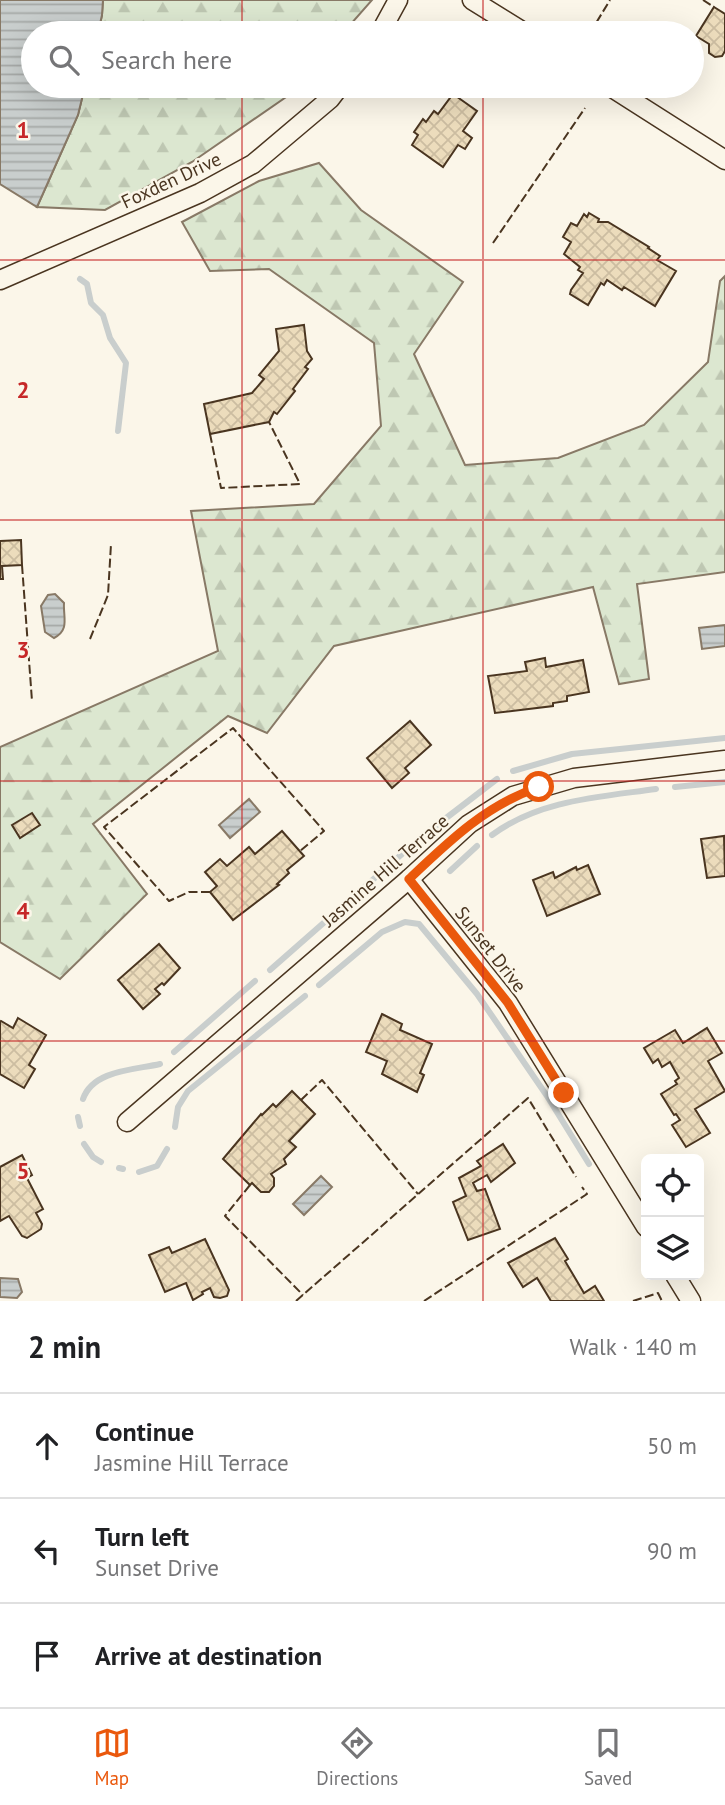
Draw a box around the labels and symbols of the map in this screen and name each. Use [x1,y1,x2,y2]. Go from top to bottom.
text: 1 [16,115,30,144]
street label: Foxden Drive [117,146,225,214]
text: 2 [16,375,30,404]
text: 3 [16,635,30,664]
route start [523,771,554,802]
street label: Jasmine Hill Terrace [316,808,453,932]
text: 4 [16,896,30,925]
street label: Sunset Drive [450,901,532,997]
route end [548,1077,579,1108]
text: 5 [16,1156,30,1185]

